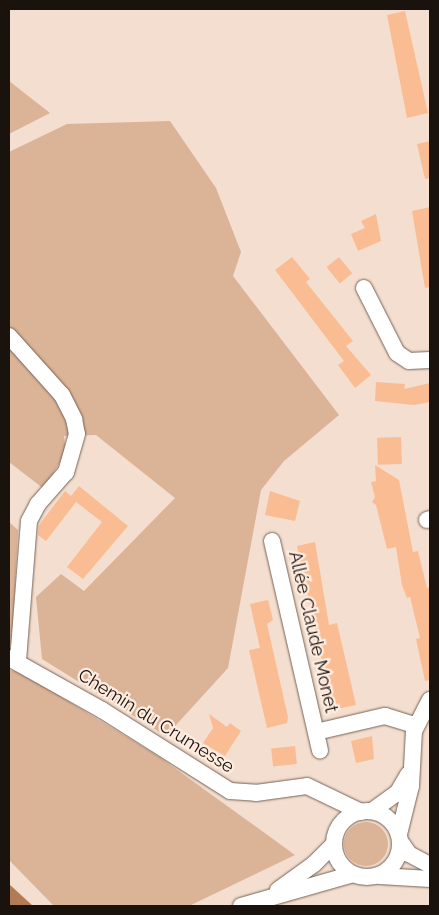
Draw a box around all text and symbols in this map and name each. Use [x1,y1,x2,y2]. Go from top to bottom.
street label: Allée Claude Monet [284,549,342,715]
street label: Chemin du Crumesse [74,664,238,778]

